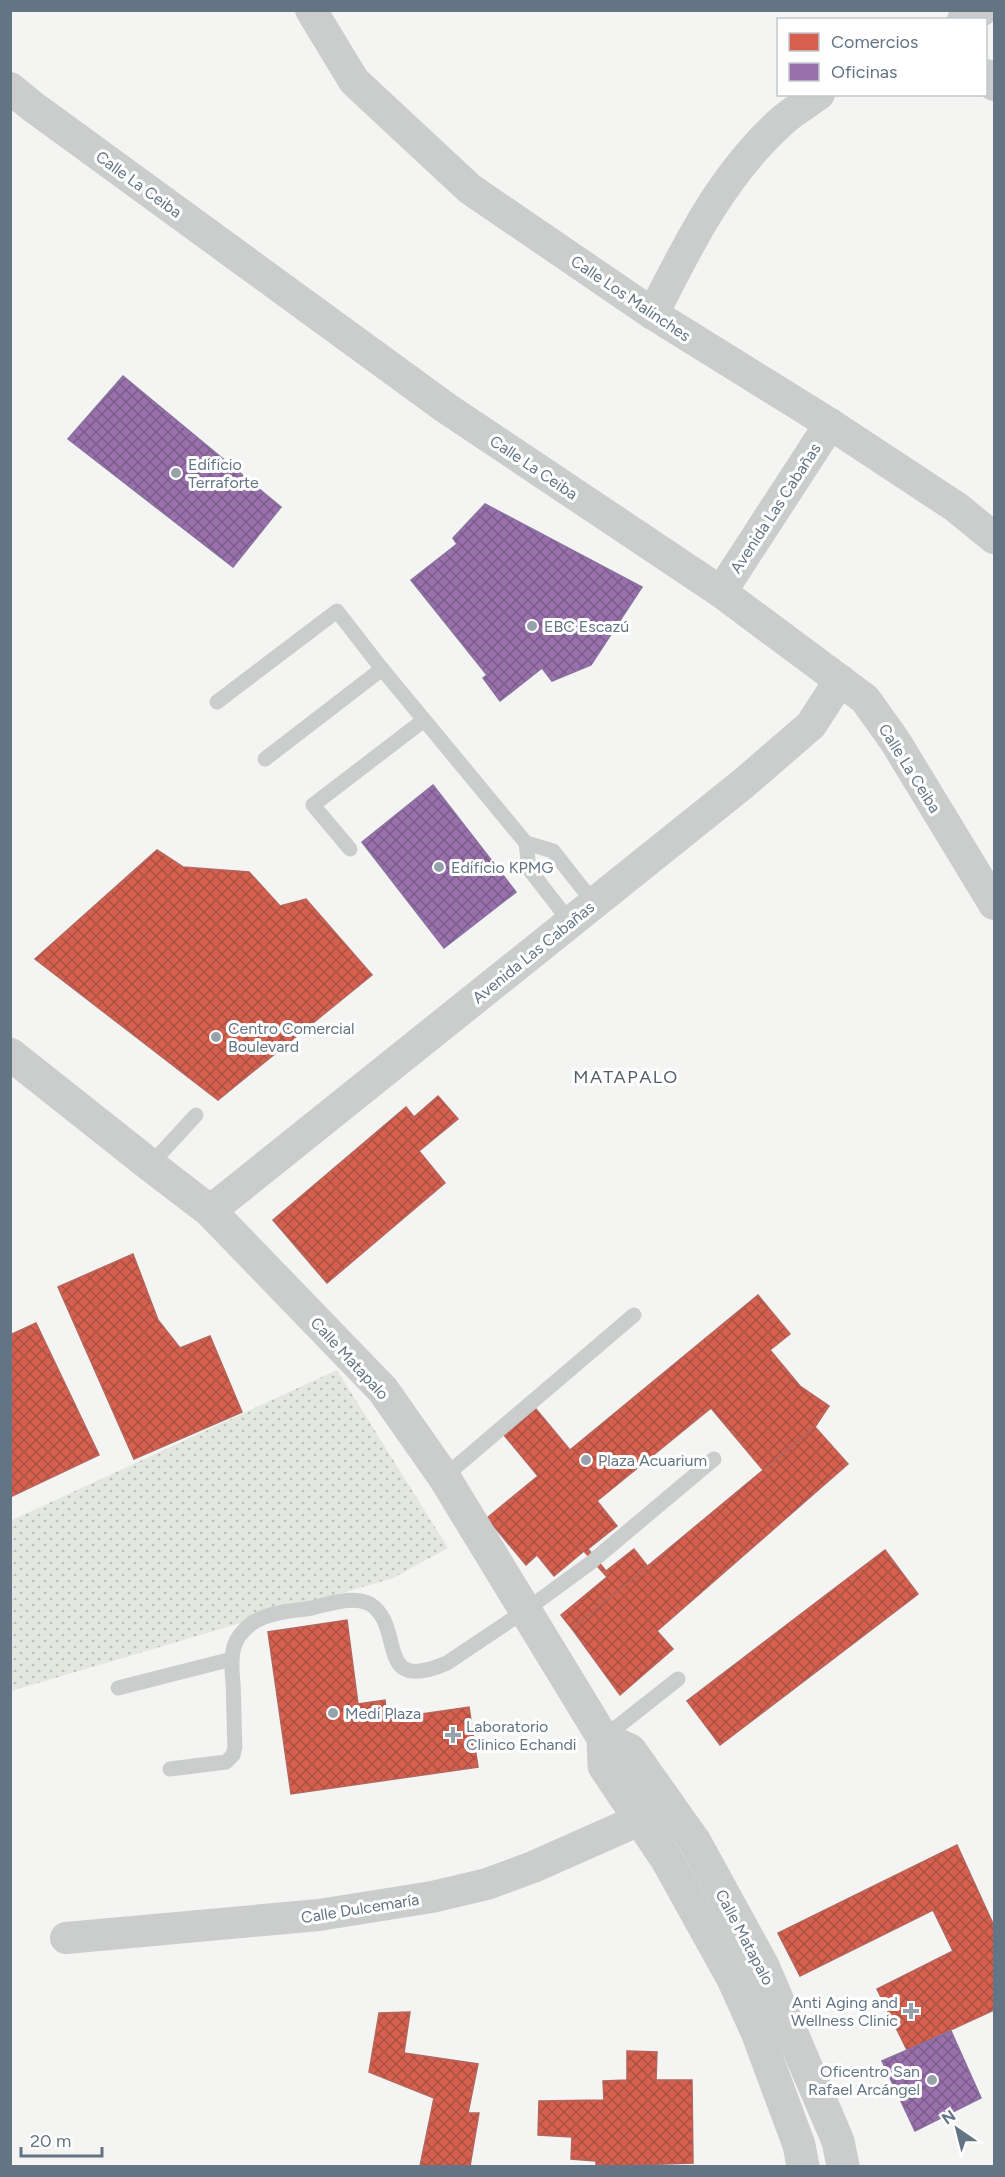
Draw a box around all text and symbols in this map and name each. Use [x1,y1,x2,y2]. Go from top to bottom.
legend [777,18,987,96]
text: Comercios [831,31,918,53]
text: Oficinas [831,61,897,83]
street label: Calle La Ceiba [92,147,185,222]
street label: Calle Los Malinches [567,251,694,345]
street label: Calle La Ceiba [486,431,581,504]
street label: Avenida Las Cabañas [726,440,825,577]
place label: Edificio Terraforte [188,455,259,492]
marker: Edificio Terraforte [169,466,183,480]
place label: EBC Escazú [544,617,629,636]
marker: EBC Escazú [525,619,539,633]
street label: Calle La Ceiba [875,720,944,816]
place label: Edificio KPMG [451,858,554,877]
marker: Edificio KPMG [432,860,446,874]
street label: Avenida Las Cabañas [469,897,598,1007]
place label: Centro Comercial Boulevard [228,1019,355,1056]
marker: Centro Comercial Boulevard [209,1030,223,1044]
district label: MATAPALO [573,1066,679,1088]
street label: Calle Matapalo [307,1313,393,1403]
place label: Plaza Acuarium [598,1451,707,1470]
marker: Plaza Acuarium [579,1453,593,1467]
place label: Medi Plaza [345,1704,421,1723]
marker: Medi Plaza [326,1706,340,1720]
place label: Laboratorio Clinico Echandi [466,1717,577,1754]
marker: Laboratorio Clinico Echandi [444,1726,462,1744]
street label: Calle Matapalo [711,1886,778,1988]
street label: Calle Dulcemaría [300,1890,421,1927]
place label: Anti Aging and Wellness Clinic [791,1993,898,2030]
marker: Anti Aging and Wellness Clinic [902,2002,920,2020]
place label: Oficentro San Rafael Arcángel [808,2062,920,2099]
marker: Oficentro San Rafael Arcángel [925,2073,939,2087]
north arrow [927,2099,987,2159]
text: N [938,2106,959,2128]
scale bar [21,2120,102,2158]
text: 20 m [30,2130,71,2152]

